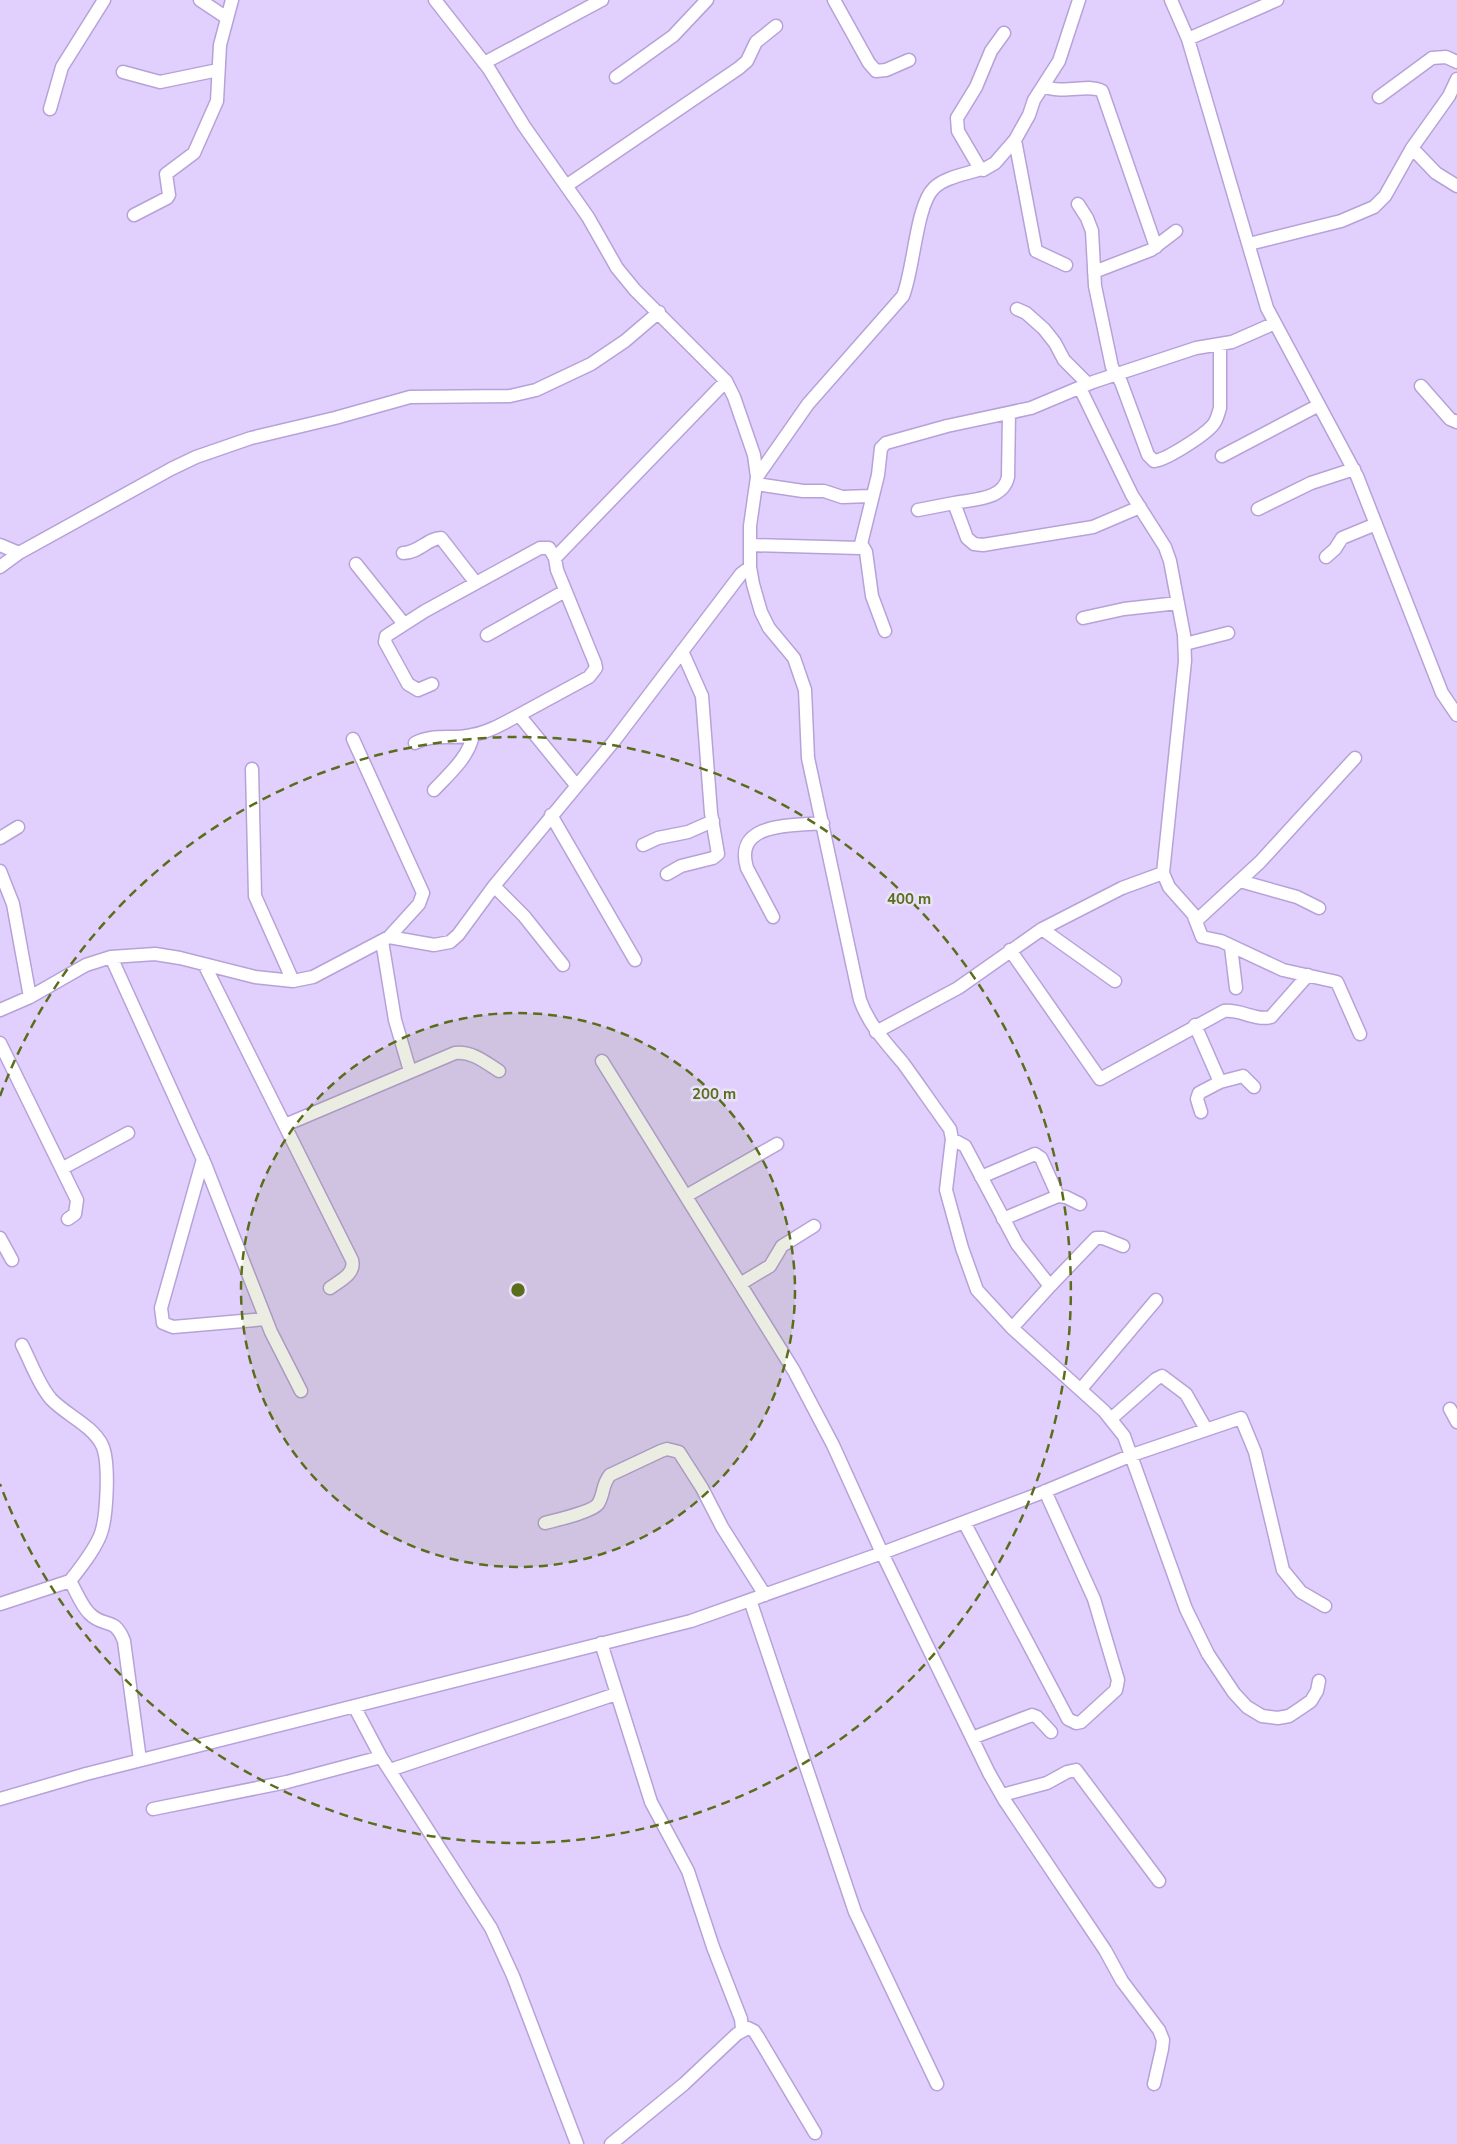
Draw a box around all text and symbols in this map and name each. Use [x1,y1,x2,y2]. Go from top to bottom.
text: 400 m [887,889,931,909]
text: 200 m [692,1084,736,1104]
centre of rings [509,1281,527,1299]

